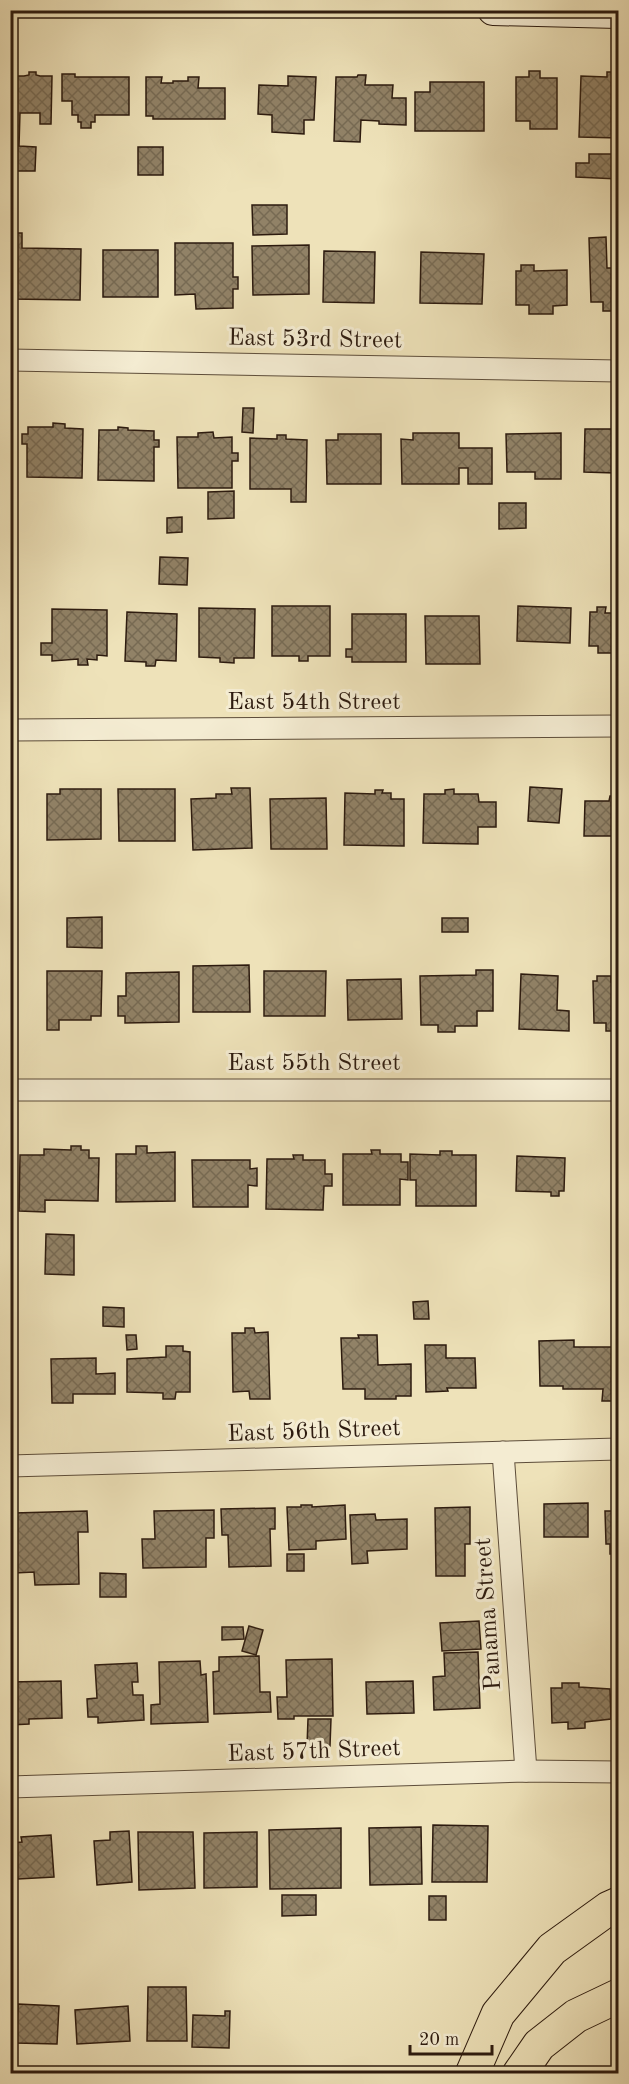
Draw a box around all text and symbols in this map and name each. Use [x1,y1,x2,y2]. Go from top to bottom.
street label: East 53rd Street [228,326,402,354]
street label: East 54th Street [227,691,401,715]
street label: East 55th Street [227,1052,401,1076]
street label: East 56th Street [227,1417,401,1447]
street label: Panama Street [472,1537,506,1691]
street label: East 57th Street [227,1737,401,1767]
scale bar [410,2018,492,2056]
text: 20 m [419,2031,459,2049]

